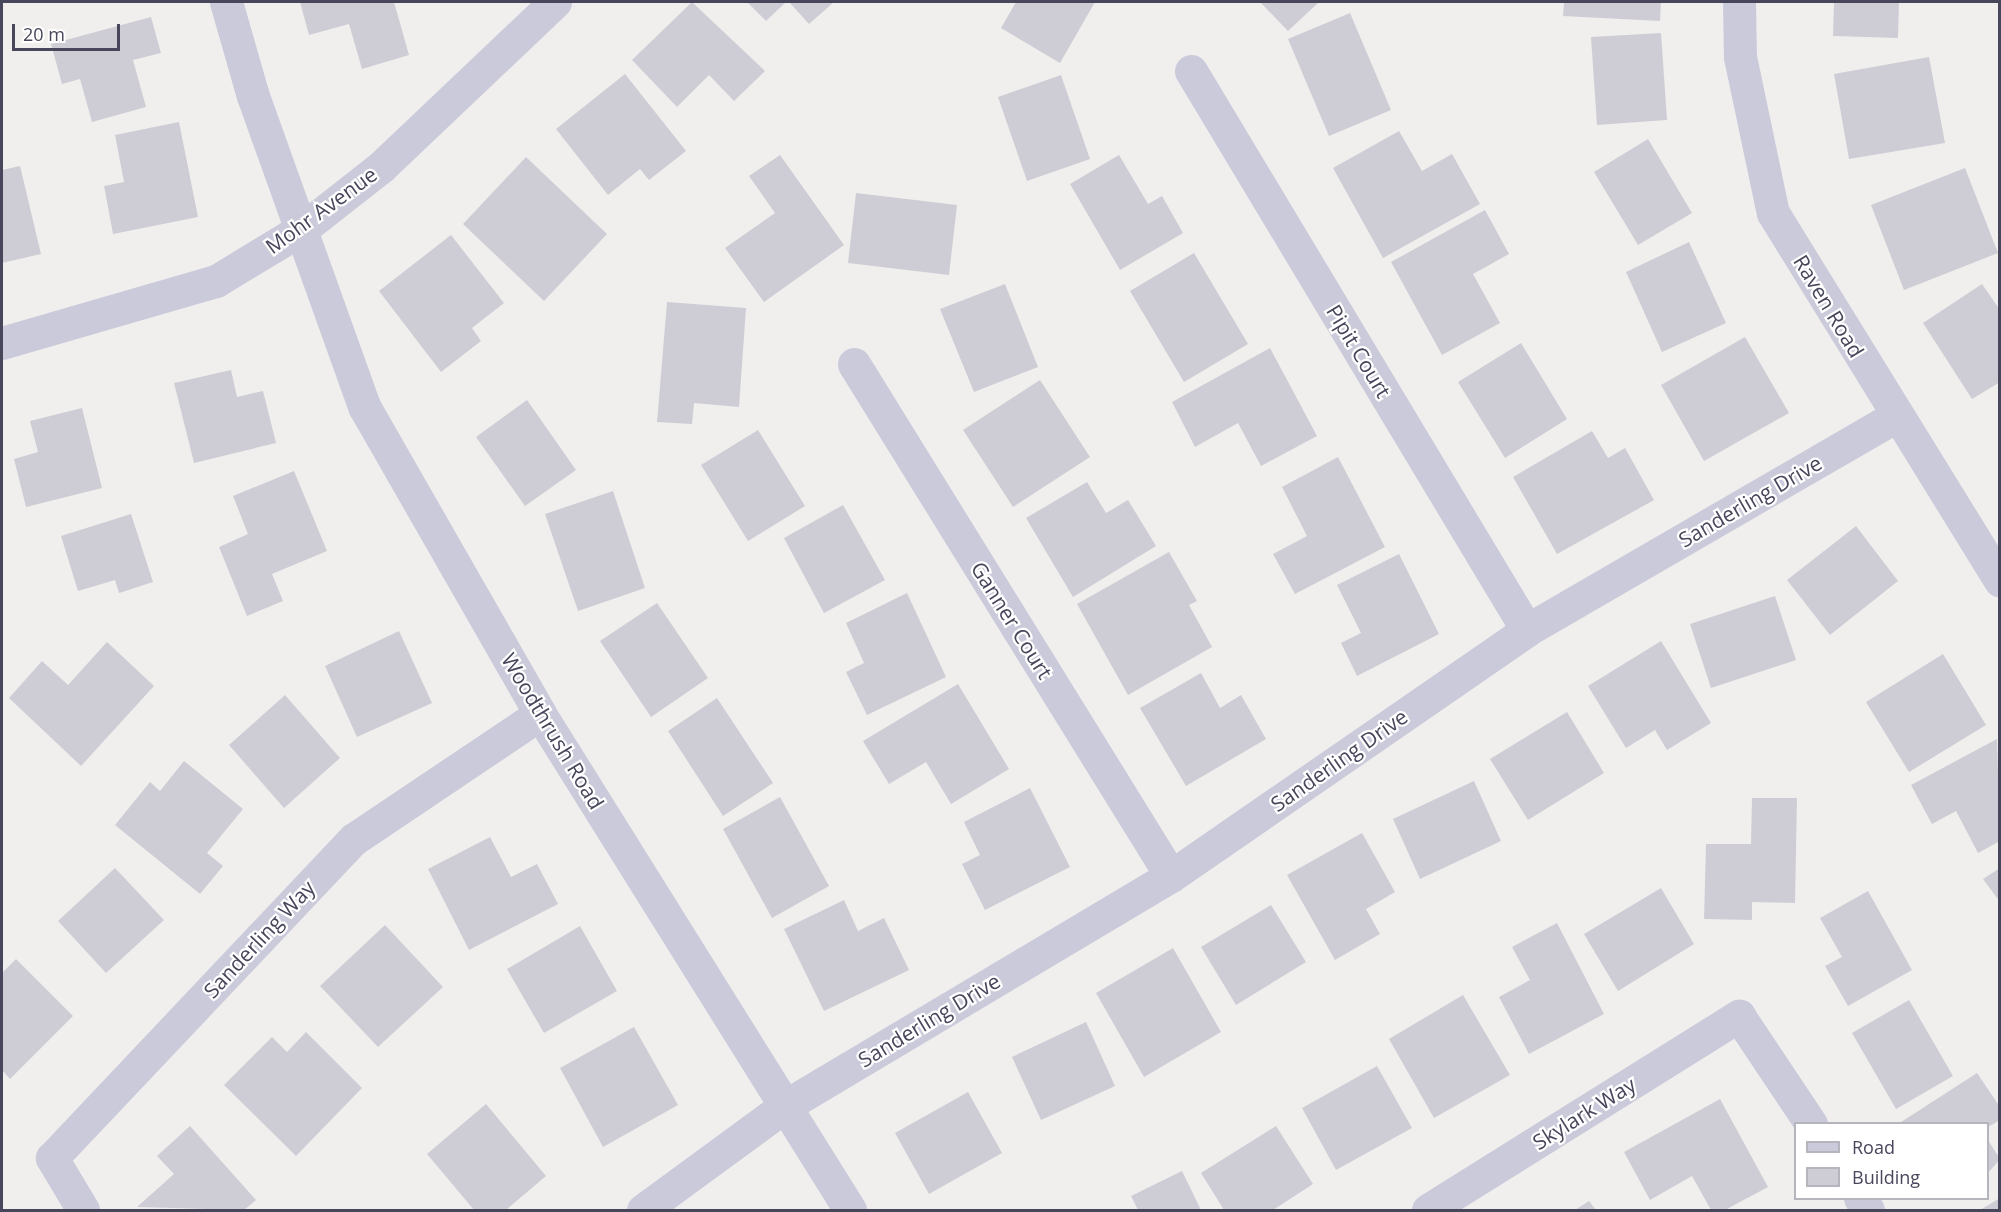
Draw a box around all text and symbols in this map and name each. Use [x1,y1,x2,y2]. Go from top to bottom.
scale bar [15,12,123,50]
text: 20 m [23,22,65,46]
street label: Mohr Avenue [260,161,382,259]
street label: Raven Road [1788,250,1870,362]
street label: Pipit Court [1321,300,1397,402]
street label: Sanderling Drive [1674,450,1826,552]
street label: Ganner Court [966,557,1058,683]
street label: Woodthrush Road [496,648,610,814]
street label: Sanderling Drive [1266,703,1412,817]
street label: Sanderling Way [198,875,320,1003]
street label: Sanderling Drive [853,968,1005,1072]
street label: Skylark Way [1528,1071,1640,1155]
legend [1794,1122,1989,1200]
text: Road [1852,1135,1895,1159]
text: Building [1852,1165,1920,1189]

